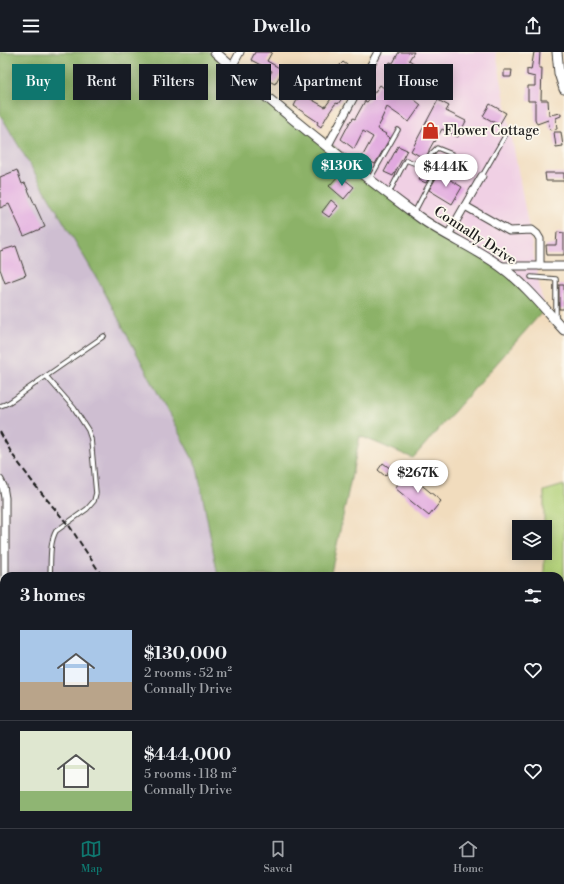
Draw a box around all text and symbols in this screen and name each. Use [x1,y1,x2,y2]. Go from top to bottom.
icon: menu [20,15,42,37]
text: Dwello [253,15,311,38]
icon: share [522,15,544,37]
chip: Buy [12,64,65,100]
chip: Rent [73,64,131,100]
chip: Filters [139,64,208,100]
chip: New [216,64,271,100]
chip: Apartment [279,64,376,100]
chip: House [384,64,453,100]
shop icon: Flower Cottage [421,121,441,141]
place label: Flower Cottage [444,122,539,140]
pin: $130K [314,153,370,187]
pin: $444K [418,154,474,188]
text: $130K [321,158,363,174]
text: $444K [424,159,468,175]
street label: Connally Drive [430,203,520,269]
pin: $267K [390,460,446,494]
text: $267K [397,465,439,481]
map controls [512,520,552,560]
button: layers [512,520,552,560]
text: 3 homes [20,585,85,607]
icon: filters [522,585,544,607]
text: $130,000 [144,643,227,665]
icon: home [52,646,100,694]
icon: heart [522,659,544,681]
text: 2 rooms · 52 m² [144,665,232,681]
text: Connally Drive [144,681,232,697]
text: $444,000 [144,744,231,766]
icon: home [52,747,100,795]
icon: heart [522,760,544,782]
text: 5 rooms · 118 m² [144,766,236,782]
text: Connally Drive [144,782,232,798]
tab: Map [80,838,102,876]
tab: Saved [263,838,292,876]
tab: Home [453,838,484,876]

